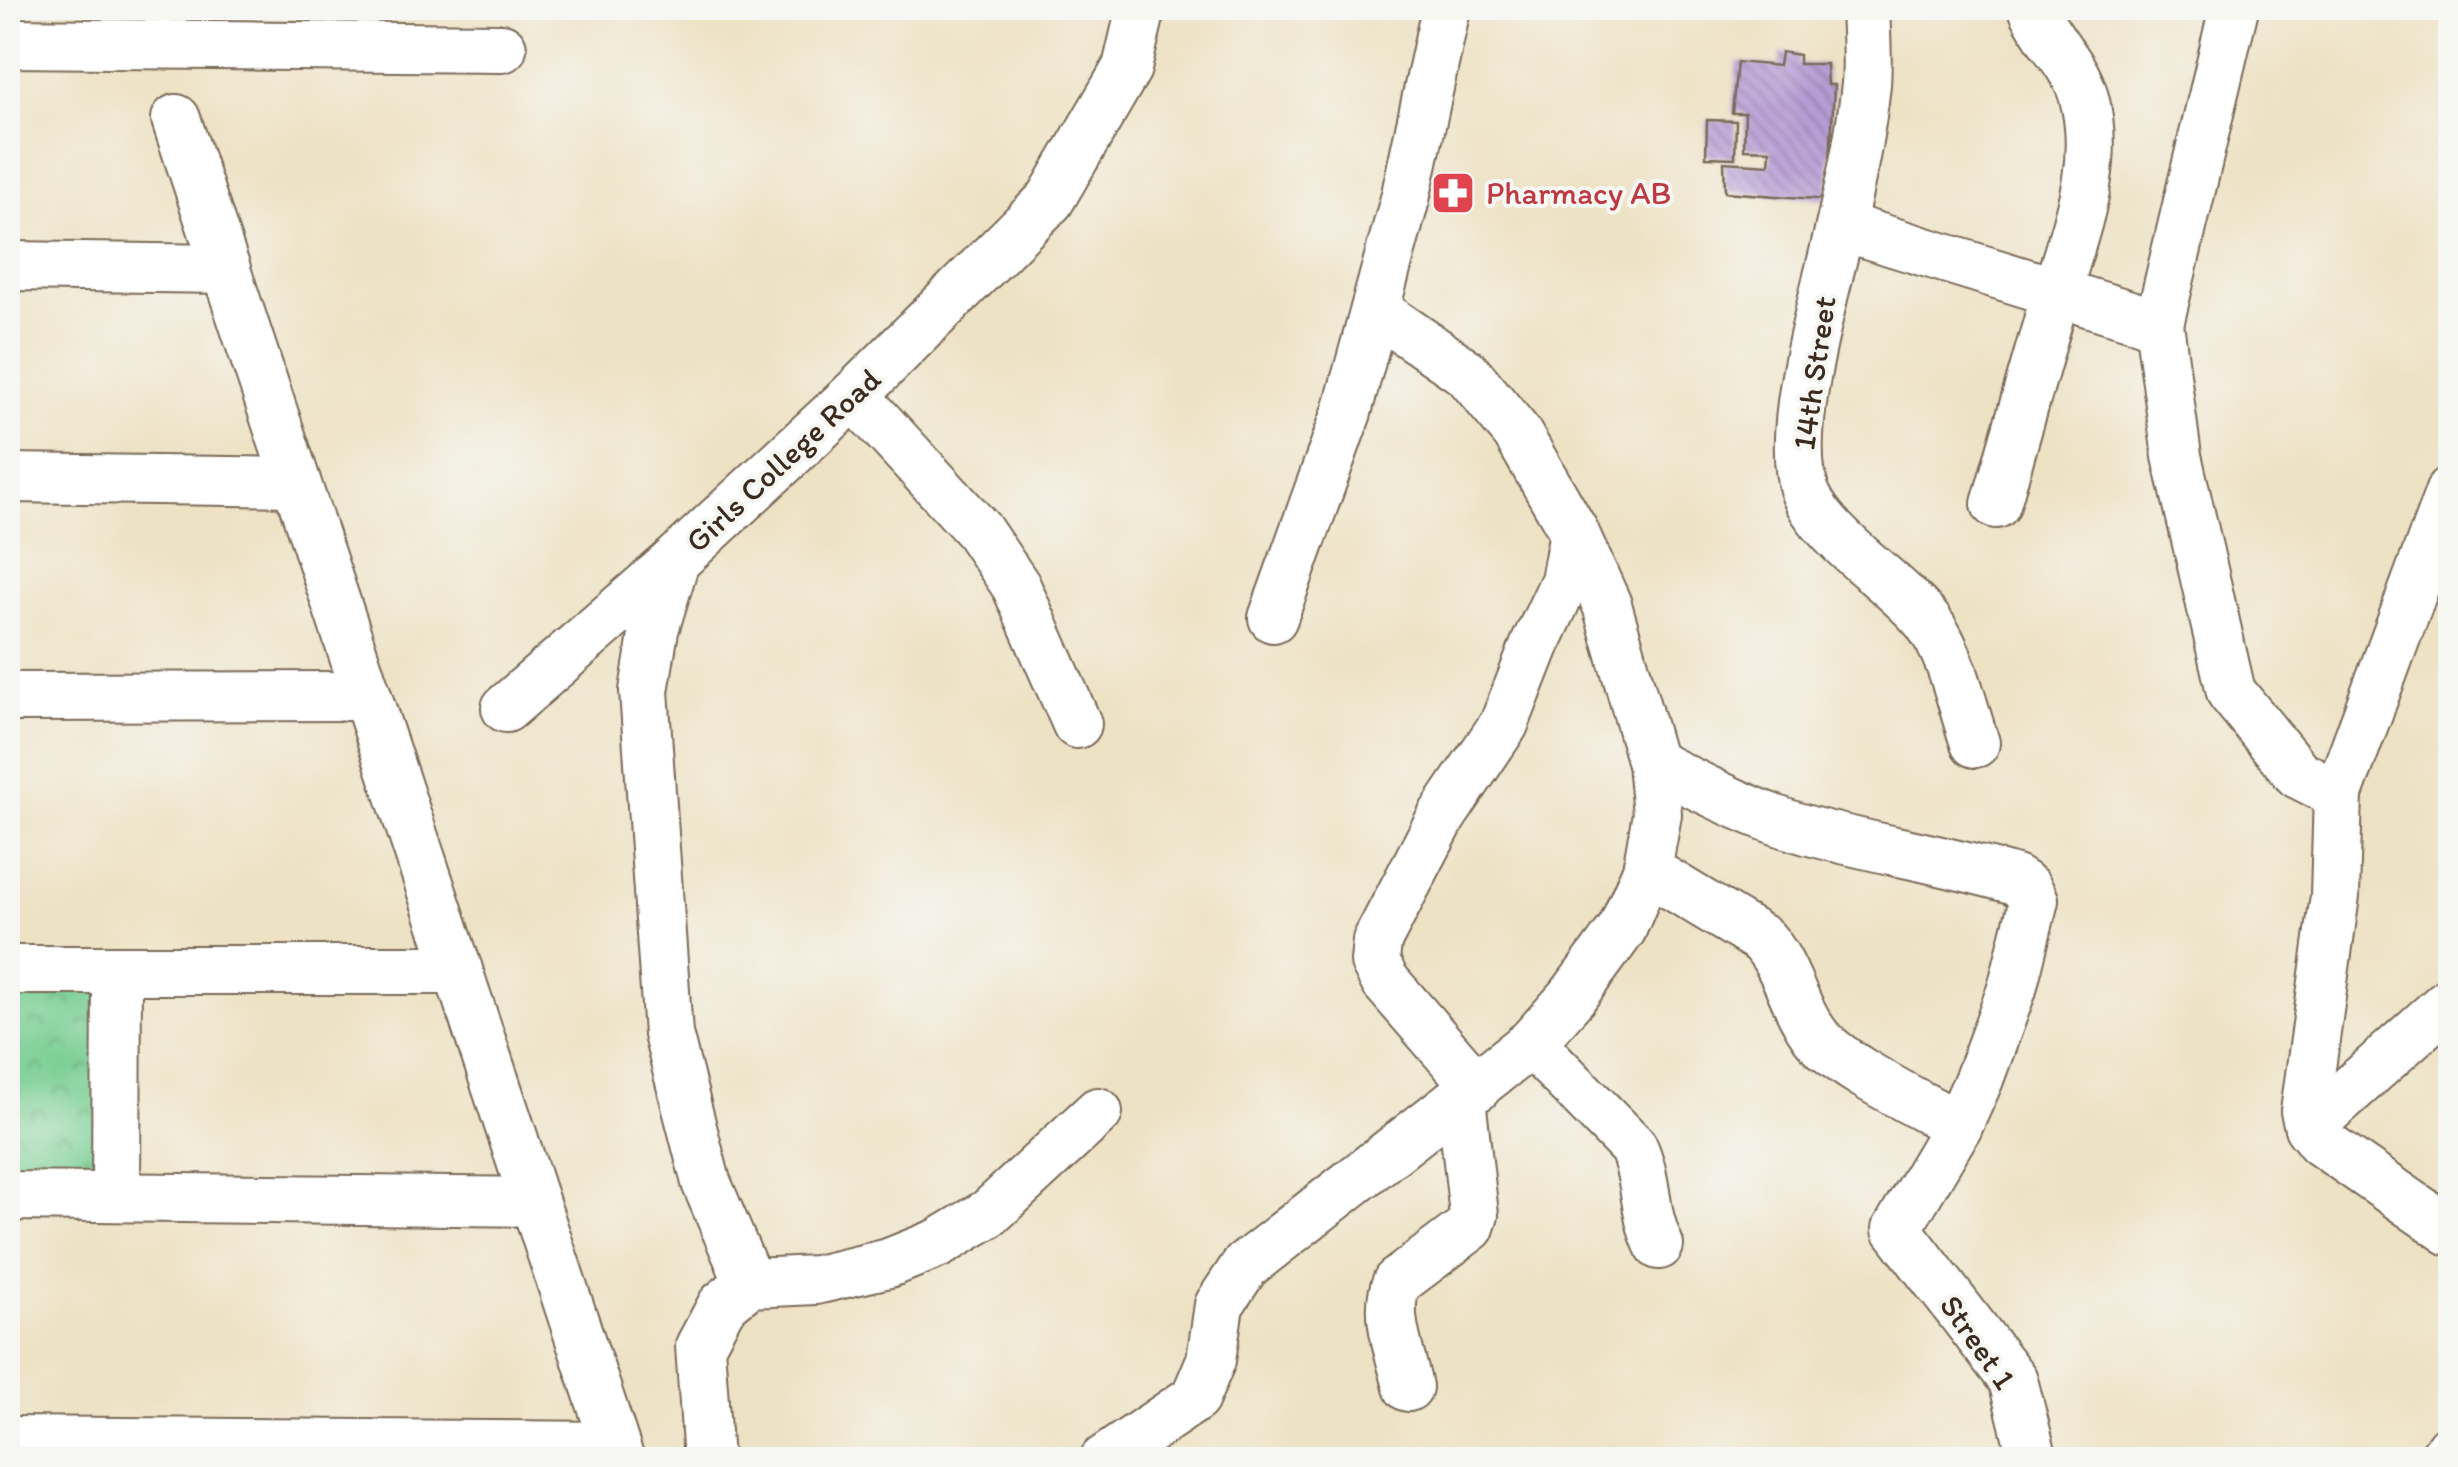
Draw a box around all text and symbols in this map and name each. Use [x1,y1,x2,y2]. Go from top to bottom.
pharmacy icon: Pharmacy AB [1430,170,1476,216]
place label: Pharmacy AB [1486,174,1671,212]
street label: 14th Street [1784,294,1844,452]
street label: Girls College Road [678,360,889,560]
street label: Street 1 [1932,1287,2024,1397]

